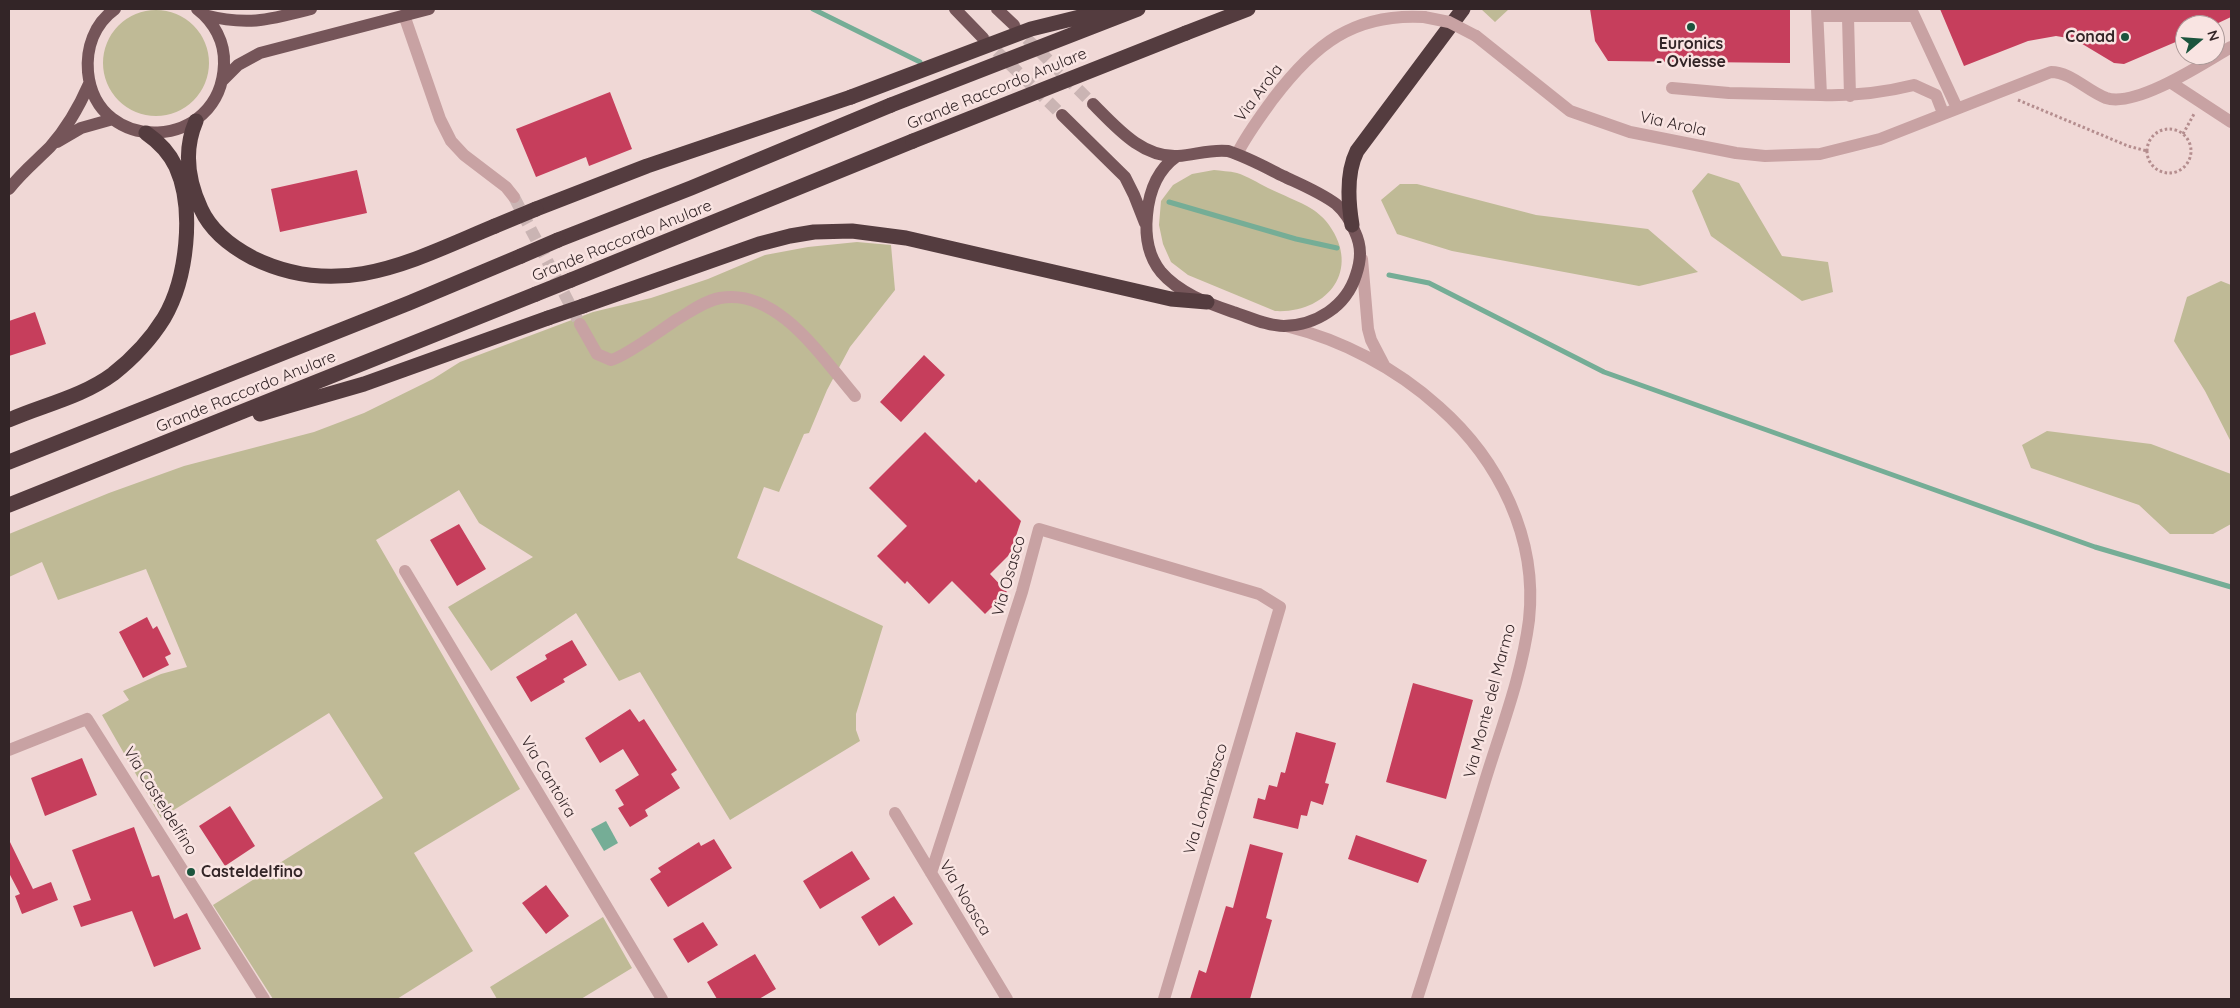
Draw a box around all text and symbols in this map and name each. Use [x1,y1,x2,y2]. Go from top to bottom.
north arrow [2175,15,2225,65]
marker: Euronics - Oviesse [1685,21,1697,33]
place label: Conad [2065,27,2115,47]
text: N [2203,28,2223,43]
marker: Conad [2119,31,2131,43]
place label: Euronics - Oviesse [1656,34,1726,72]
street label: Grande Raccordo Anulare [904,44,1090,134]
street label: Via Arola [1231,60,1287,126]
street label: Via Arola [1638,108,1708,140]
street label: Grande Raccordo Anulare [529,196,715,286]
street label: Grande Raccordo Anulare [153,347,339,437]
street label: Via Osasco [988,533,1030,619]
street label: Via Monte del Marmo [1460,622,1520,780]
street label: Via Cantoira [516,733,580,821]
street label: Via Lombriasco [1180,741,1232,857]
street label: Via Casteldelfino [119,743,201,859]
street label: Via Noasca [935,857,995,939]
place label: Casteldelfino [201,862,303,882]
marker: Casteldelfino [185,866,197,878]

